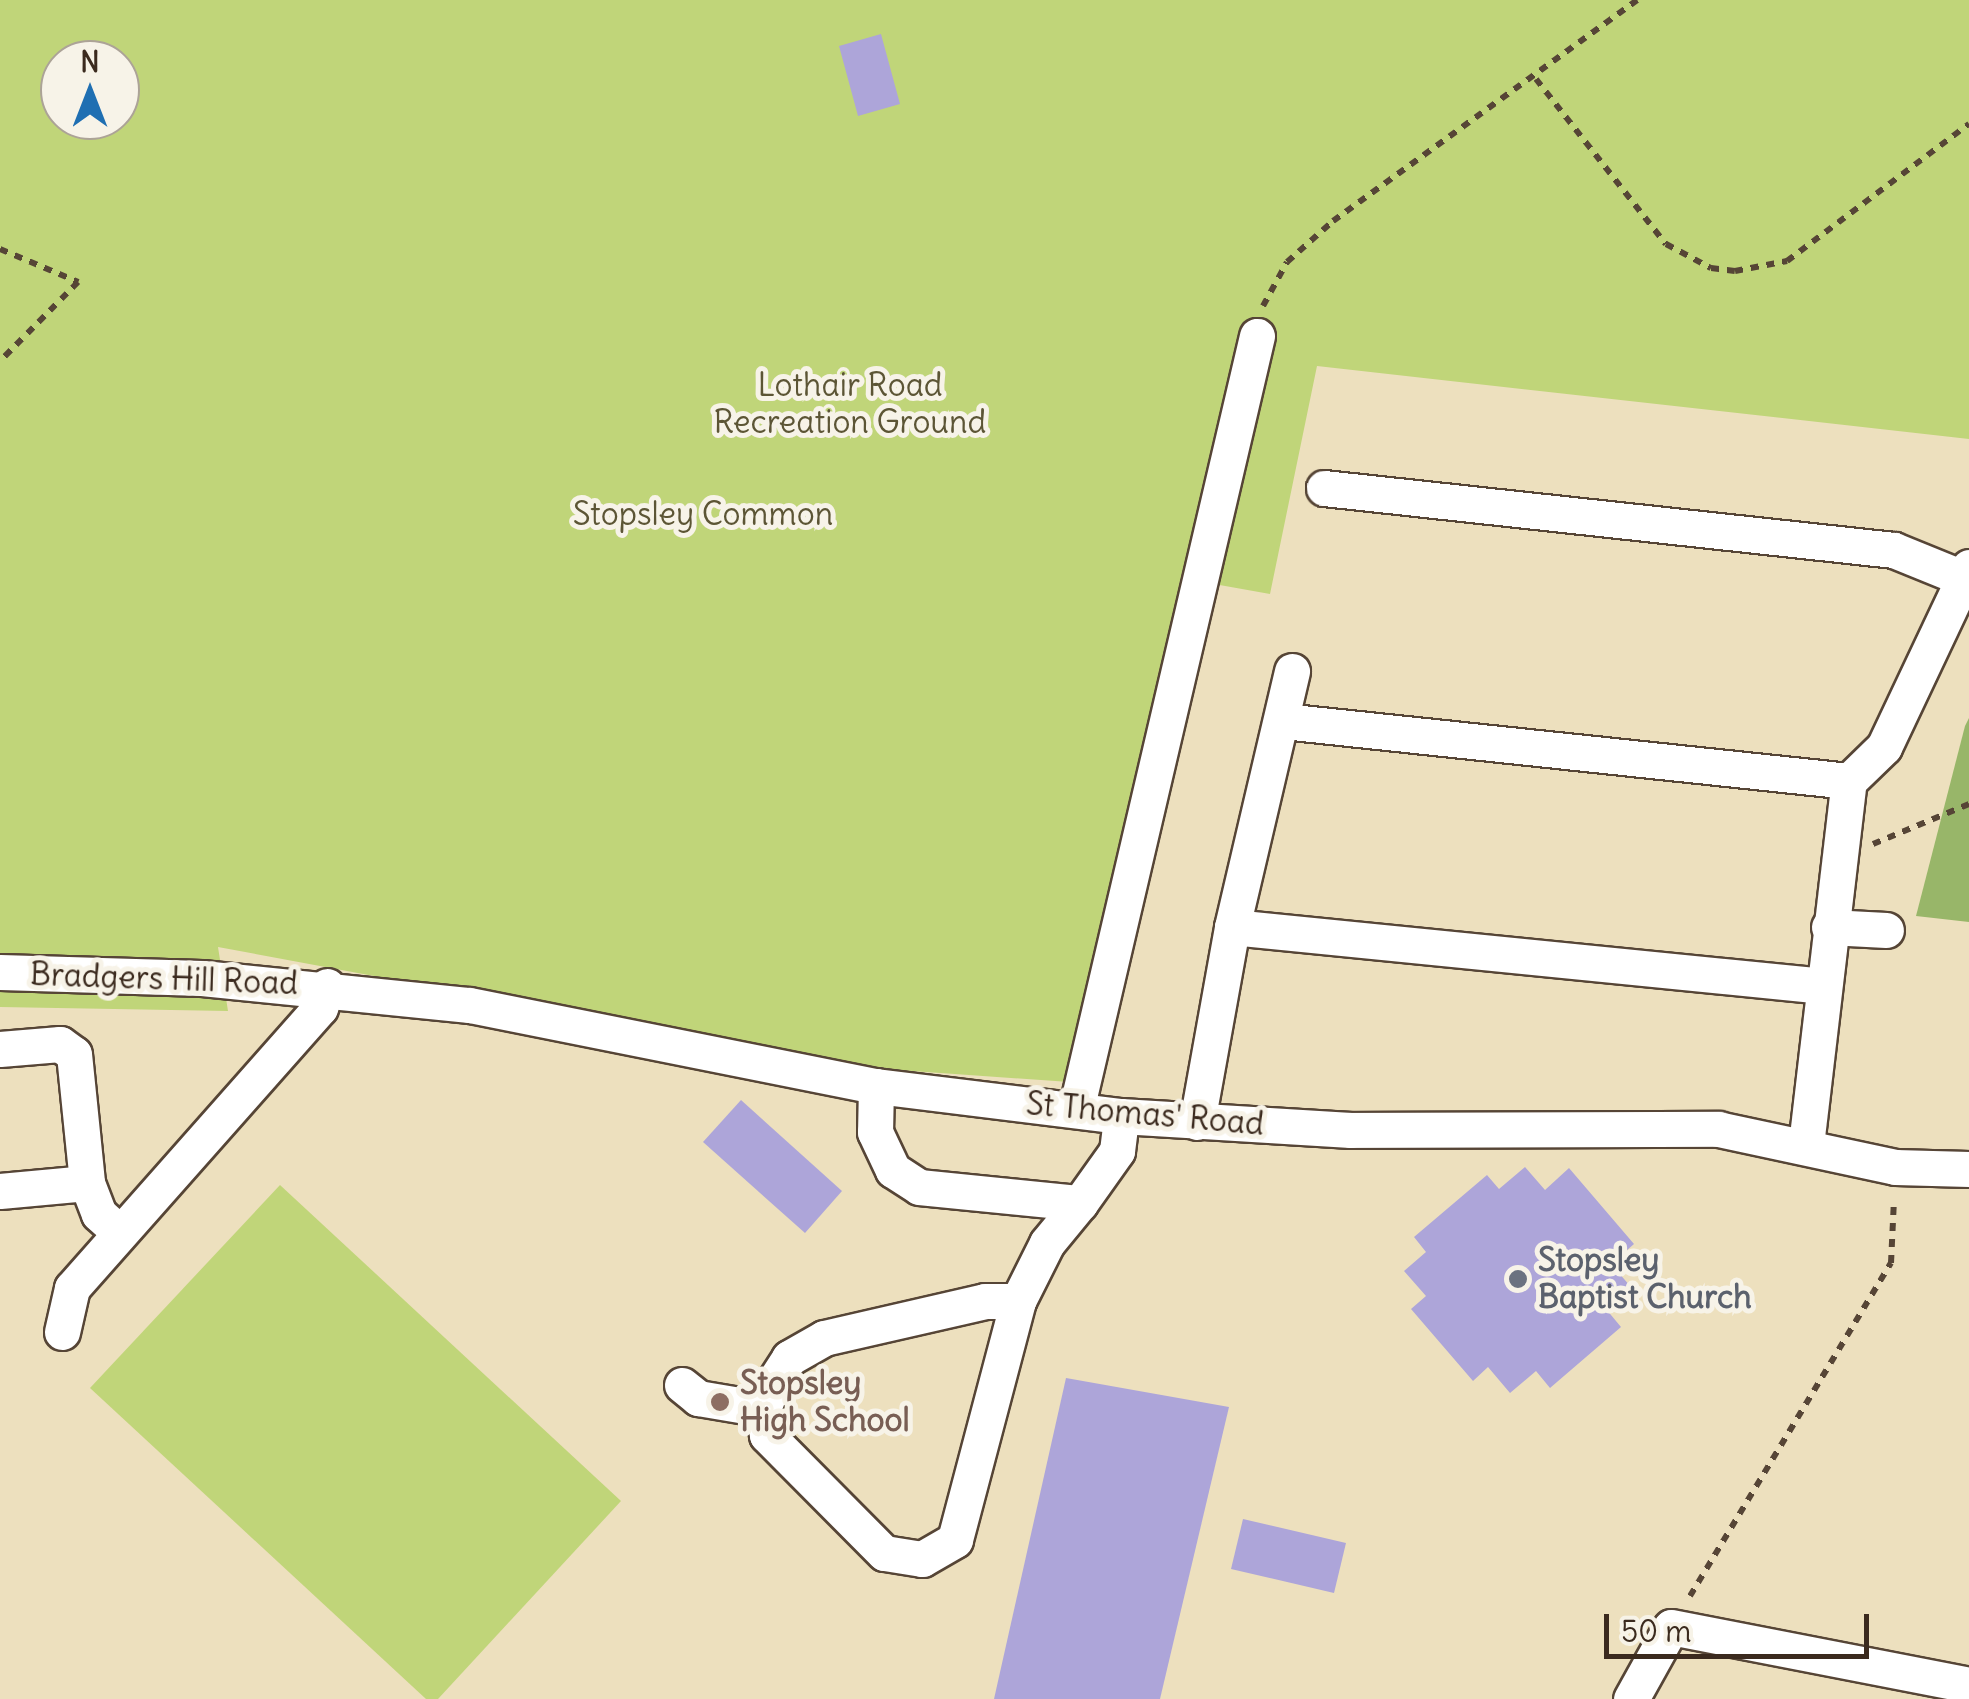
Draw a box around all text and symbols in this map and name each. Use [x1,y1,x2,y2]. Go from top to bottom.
north arrow [40,40,140,140]
text: N [80,44,100,80]
park label: Lothair Road Recreation Ground [714,367,986,442]
park label: Stopsley Common [573,495,833,533]
street label: Bradgers Hill Road [29,955,299,1003]
street label: St Thomas' Road [1025,1084,1265,1144]
place label: Stopsley Baptist Church [1538,1242,1752,1317]
marker: Stopsley Baptist Church [1507,1268,1529,1290]
place label: Stopsley High School [740,1365,910,1440]
marker: Stopsley High School [709,1391,731,1413]
scale bar [1609,1594,1874,1656]
text: 50 m [1621,1612,1691,1650]

